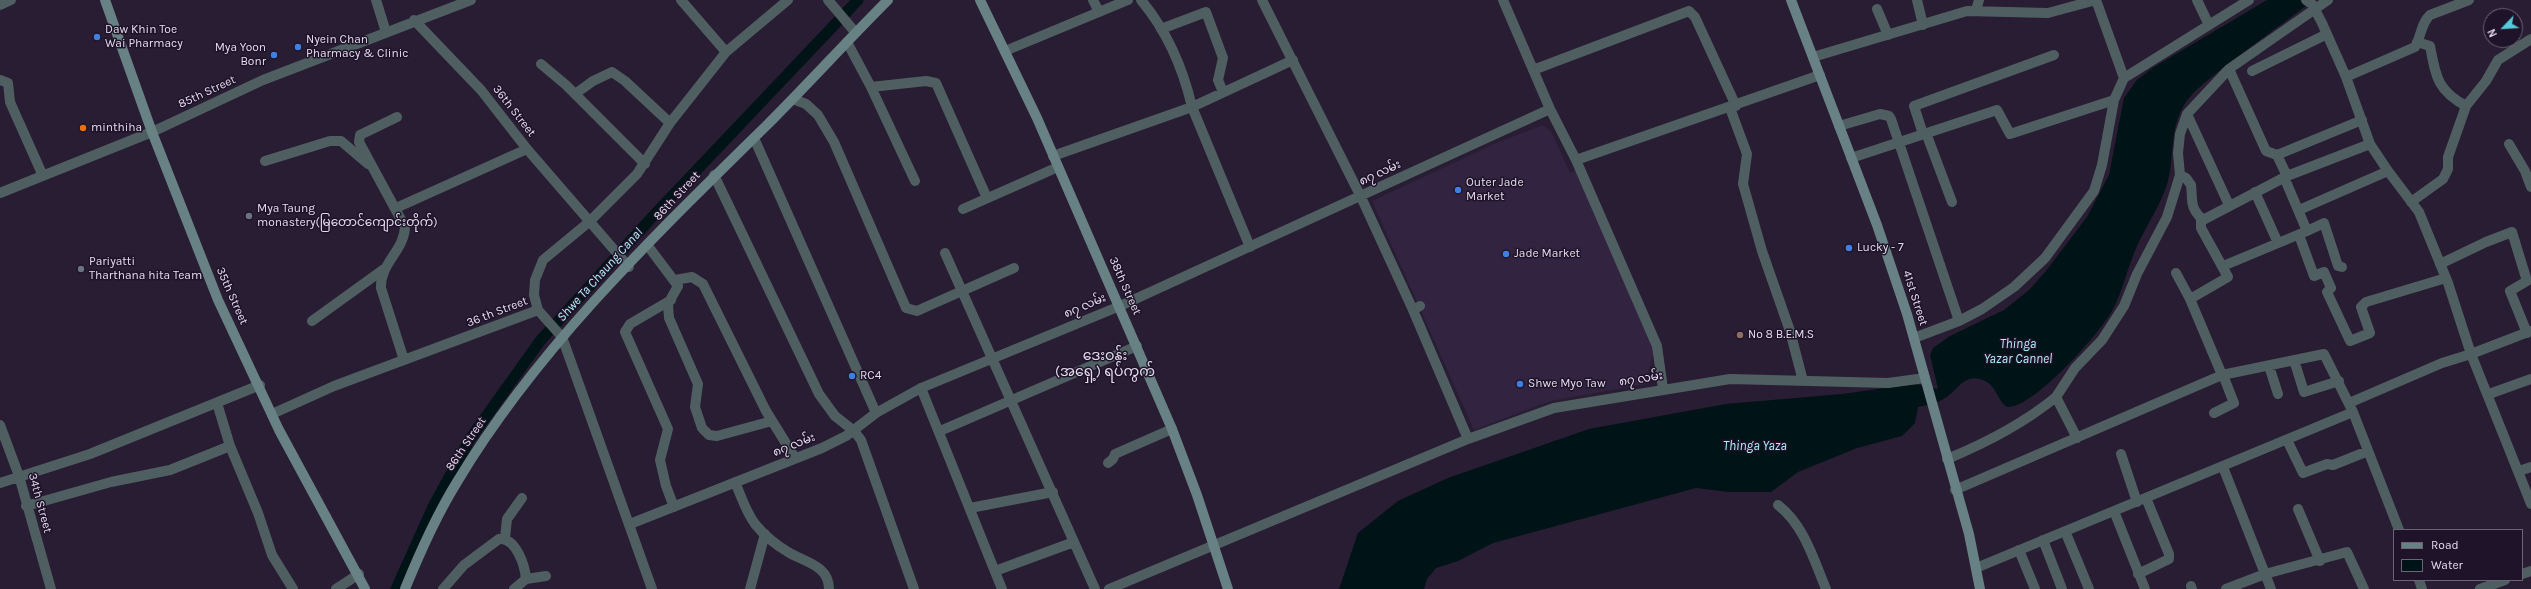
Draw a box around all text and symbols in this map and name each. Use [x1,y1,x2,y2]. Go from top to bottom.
north arrow [2483,8,2523,48]
place label: Daw Khin Toe Wai Pharmacy [105,23,183,51]
text: N [2485,27,2500,39]
marker: Daw Khin Toe Wai Pharmacy [92,32,102,42]
place label: Nyein Chan Pharmacy & Clinic [306,33,408,61]
place label: Mya Yoon Bonr [215,41,266,69]
marker: Nyein Chan Pharmacy & Clinic [293,42,303,52]
marker: Mya Yoon Bonr [269,50,279,60]
street label: 85th Street [176,72,238,112]
street label: 36th Street [489,82,539,140]
place label: minthiha [91,121,142,135]
marker: minthiha [78,123,88,133]
street label: ၈၇ လမ်း [1357,157,1403,189]
street label: 86th Street [651,168,703,224]
place label: Outer Jade Market [1466,176,1524,204]
marker: Outer Jade Market [1453,185,1463,195]
place label: Mya Taung monastery(မြတောင်ကျောင်းတိုက်) [257,202,437,230]
marker: Mya Taung monastery(မြတောင်ကျောင်းတိုက်) [244,211,254,221]
water label: Shwe Ta Chaung Canal [554,225,646,325]
place label: Lucky - 7 [1857,241,1904,255]
marker: Lucky - 7 [1844,243,1854,253]
place label: Jade Market [1514,247,1580,261]
marker: Jade Market [1501,249,1511,259]
place label: Pariyatti Tharthana hita Team [89,255,202,283]
street label: 38th Street [1106,255,1144,317]
marker: Pariyatti Tharthana hita Team [76,264,86,274]
street label: 35th Street [213,265,251,327]
street label: 41st Street [1899,269,1931,327]
street label: ၈၇ လမ်း [1062,291,1108,321]
street label: 36 th Street [464,294,530,330]
place label: No 8 B.E.M.S [1748,328,1814,342]
marker: No 8 B.E.M.S [1735,330,1745,340]
water label: Thinga Yazar Cannel [1984,336,2052,367]
district label: ဒေးဝန်း (အရှေ့) ရပ်ကွက် [1055,348,1155,380]
street label: ၈၇ လမ်း [1618,368,1664,390]
place label: RC4 [860,369,881,383]
marker: RC4 [847,371,857,381]
place label: Shwe Myo Taw [1528,377,1606,391]
marker: Shwe Myo Taw [1515,379,1525,389]
street label: 86th Street [443,414,489,474]
street label: ၈၇ လမ်း [771,430,817,460]
water label: Thinga Yaza [1723,438,1787,454]
street label: 34th Street [25,472,55,534]
legend [2393,529,2523,581]
text: Road [2431,538,2459,552]
text: Water [2431,558,2463,572]

